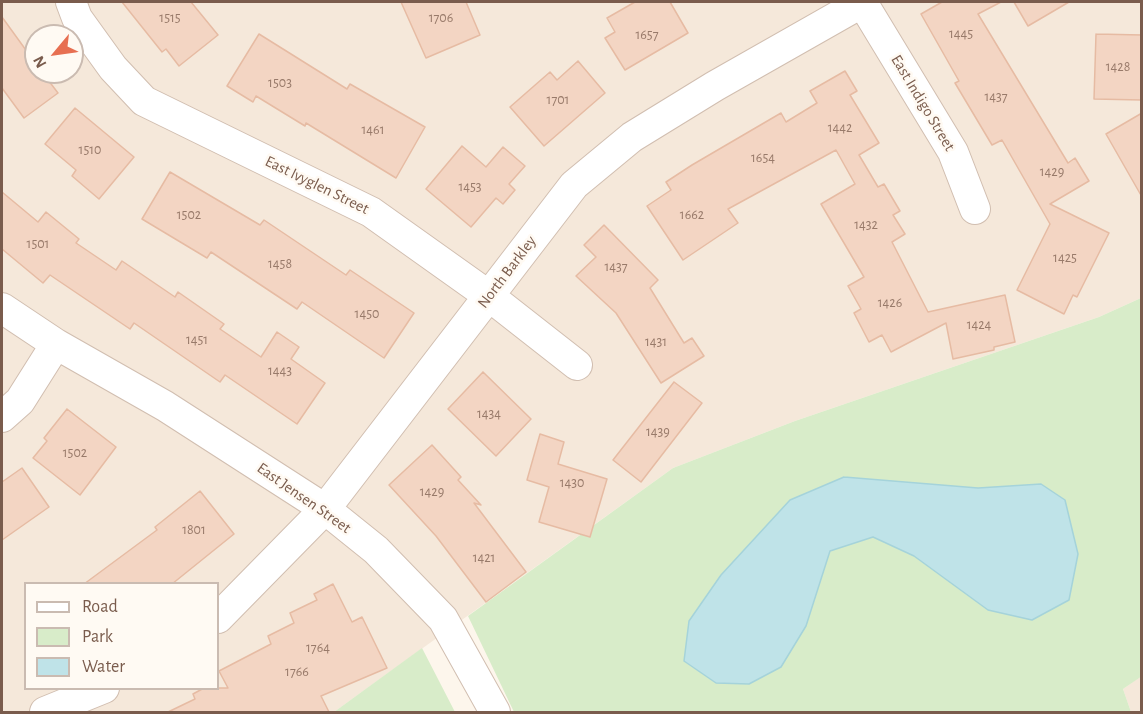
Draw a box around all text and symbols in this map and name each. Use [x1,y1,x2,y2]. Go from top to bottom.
house number: 1515 [159,10,181,26]
house number: 1706 [429,10,453,26]
north arrow [24,24,84,84]
house number: 1445 [949,26,973,42]
house number: 1657 [635,27,659,43]
street label: East Indigo Street [887,51,959,155]
text: N [30,53,50,71]
house number: 1428 [1106,59,1130,75]
house number: 1503 [268,75,292,91]
house number: 1437 [984,89,1008,105]
house number: 1701 [547,92,569,108]
house number: 1442 [828,120,852,136]
house number: 1461 [362,122,384,138]
house number: 1510 [79,142,101,158]
house number: 1654 [751,150,775,166]
street label: East Ivyglen Street [262,152,372,218]
house number: 1429 [1040,164,1064,180]
house number: 1453 [458,179,482,195]
house number: 1502 [177,207,201,223]
house number: 1662 [680,207,704,223]
house number: 1432 [854,217,878,233]
street label: North Barkley [473,232,541,312]
house number: 1501 [27,236,49,252]
house number: 1425 [1053,250,1077,266]
house number: 1458 [268,256,292,272]
house number: 1437 [604,259,628,275]
house number: 1426 [878,295,902,311]
house number: 1450 [355,306,379,322]
house number: 1424 [967,317,991,333]
house number: 1451 [186,332,208,348]
house number: 1431 [645,334,667,350]
house number: 1443 [268,363,292,379]
house number: 1434 [477,406,501,422]
house number: 1439 [646,424,670,440]
house number: 1502 [63,445,87,461]
street label: East Jensen Street [253,458,355,538]
house number: 1430 [560,475,584,491]
house number: 1429 [420,484,444,500]
house number: 1801 [182,522,206,538]
house number: 1421 [473,550,495,566]
legend [24,582,219,690]
text: Road [82,598,118,616]
text: Park [82,628,113,646]
house number: 1764 [306,640,330,656]
text: Water [82,658,125,676]
house number: 1766 [285,664,309,680]

